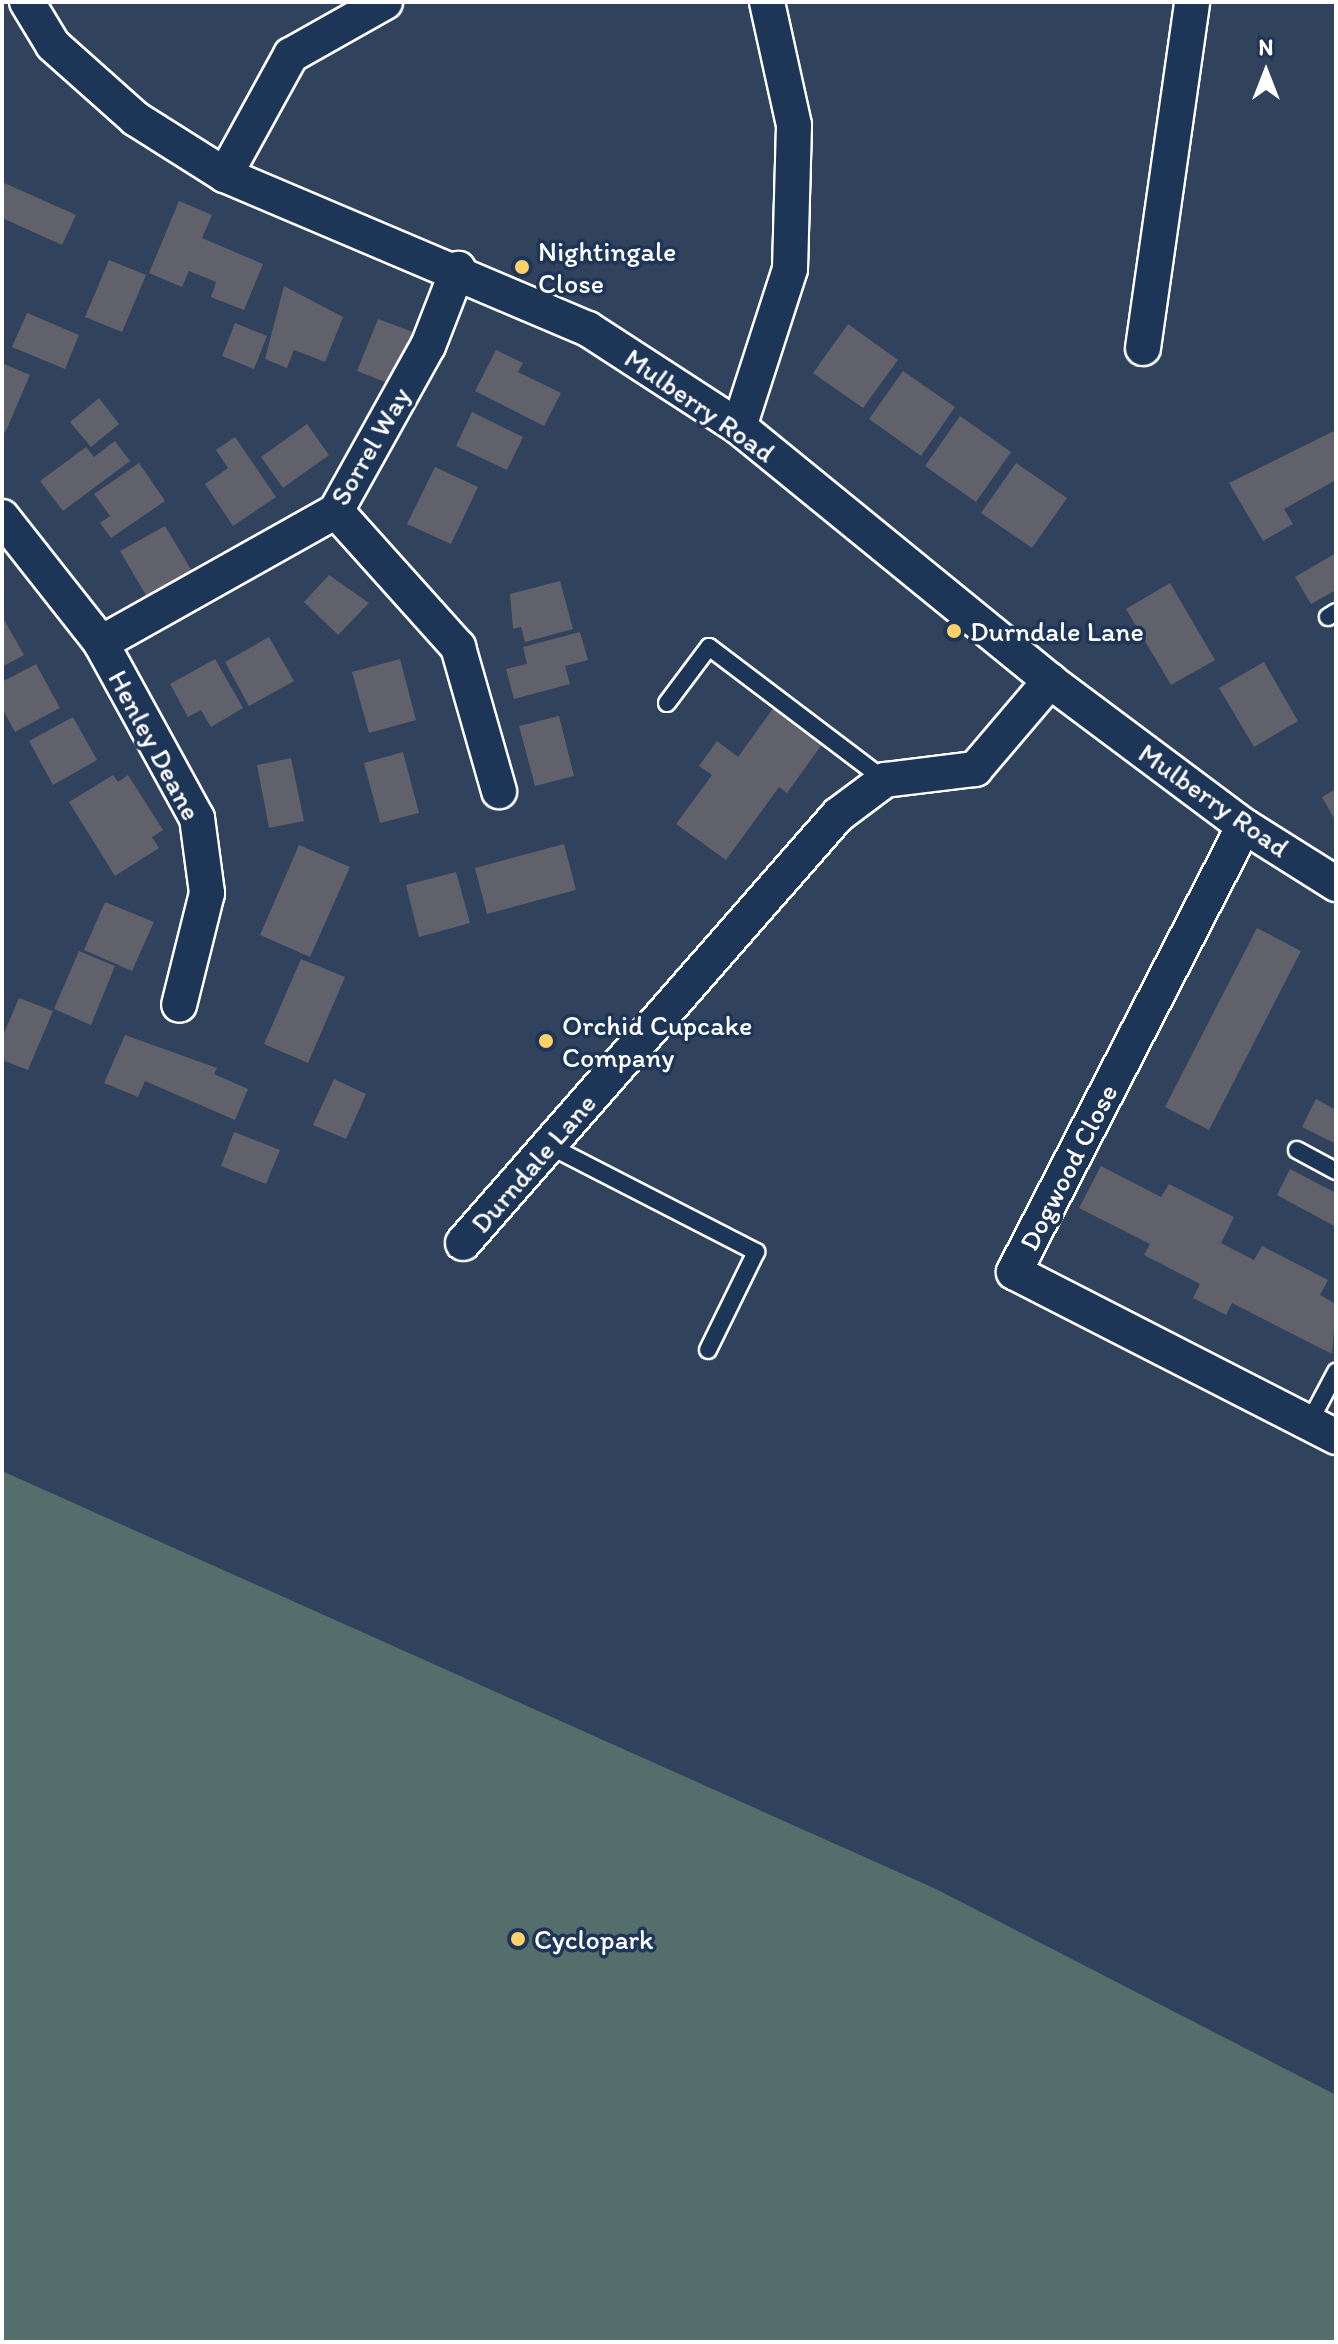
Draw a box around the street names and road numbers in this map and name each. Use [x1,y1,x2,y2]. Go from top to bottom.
street label: Mulberry Road [619,341,781,469]
street label: Sorrel Way [323,381,417,511]
street label: Henley Deane [102,665,208,825]
street label: Mulberry Road [1133,736,1295,864]
street label: Dogwood Close [1012,1078,1124,1256]
street label: Durndale Lane [463,1086,603,1240]

